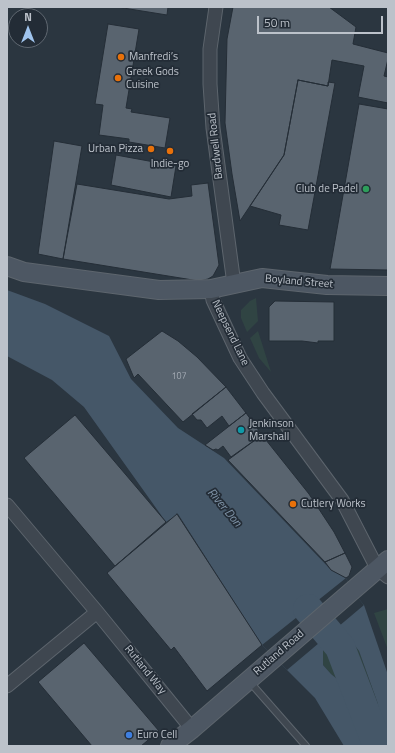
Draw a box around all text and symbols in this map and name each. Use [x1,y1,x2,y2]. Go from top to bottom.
north arrow [8,8,48,48]
scale bar [259,8,385,34]
text: N [24,9,32,25]
text: 50 m [264,13,290,32]
place label: Manfredi’s [129,50,178,64]
marker: Manfredi’s [116,52,126,62]
place label: Greek Gods Cuisine [126,65,179,91]
marker: Greek Gods Cuisine [113,73,123,83]
street label: Bardwell Road [206,112,226,180]
place label: Urban Pizza [88,142,143,156]
marker: Urban Pizza [146,144,156,154]
marker: Indie-go [165,146,175,156]
place label: Indie-go [151,157,189,171]
place label: Club de Padel [296,182,358,196]
marker: Club de Padel [361,184,371,194]
street label: Boyland Street [264,272,334,292]
street label: Neepsend Lane [208,298,252,368]
house number: 107 [171,372,187,382]
place label: Jenkinson Marshall [249,417,294,443]
marker: Jenkinson Marshall [236,425,246,435]
water label: River Don [204,486,244,530]
place label: Cutlery Works [301,497,366,511]
marker: Cutlery Works [288,499,298,509]
street label: Rutland Road [251,628,307,678]
street label: Rutland Way [121,643,169,697]
place label: Euro Cell [137,728,177,742]
marker: Euro Cell [124,730,134,740]

